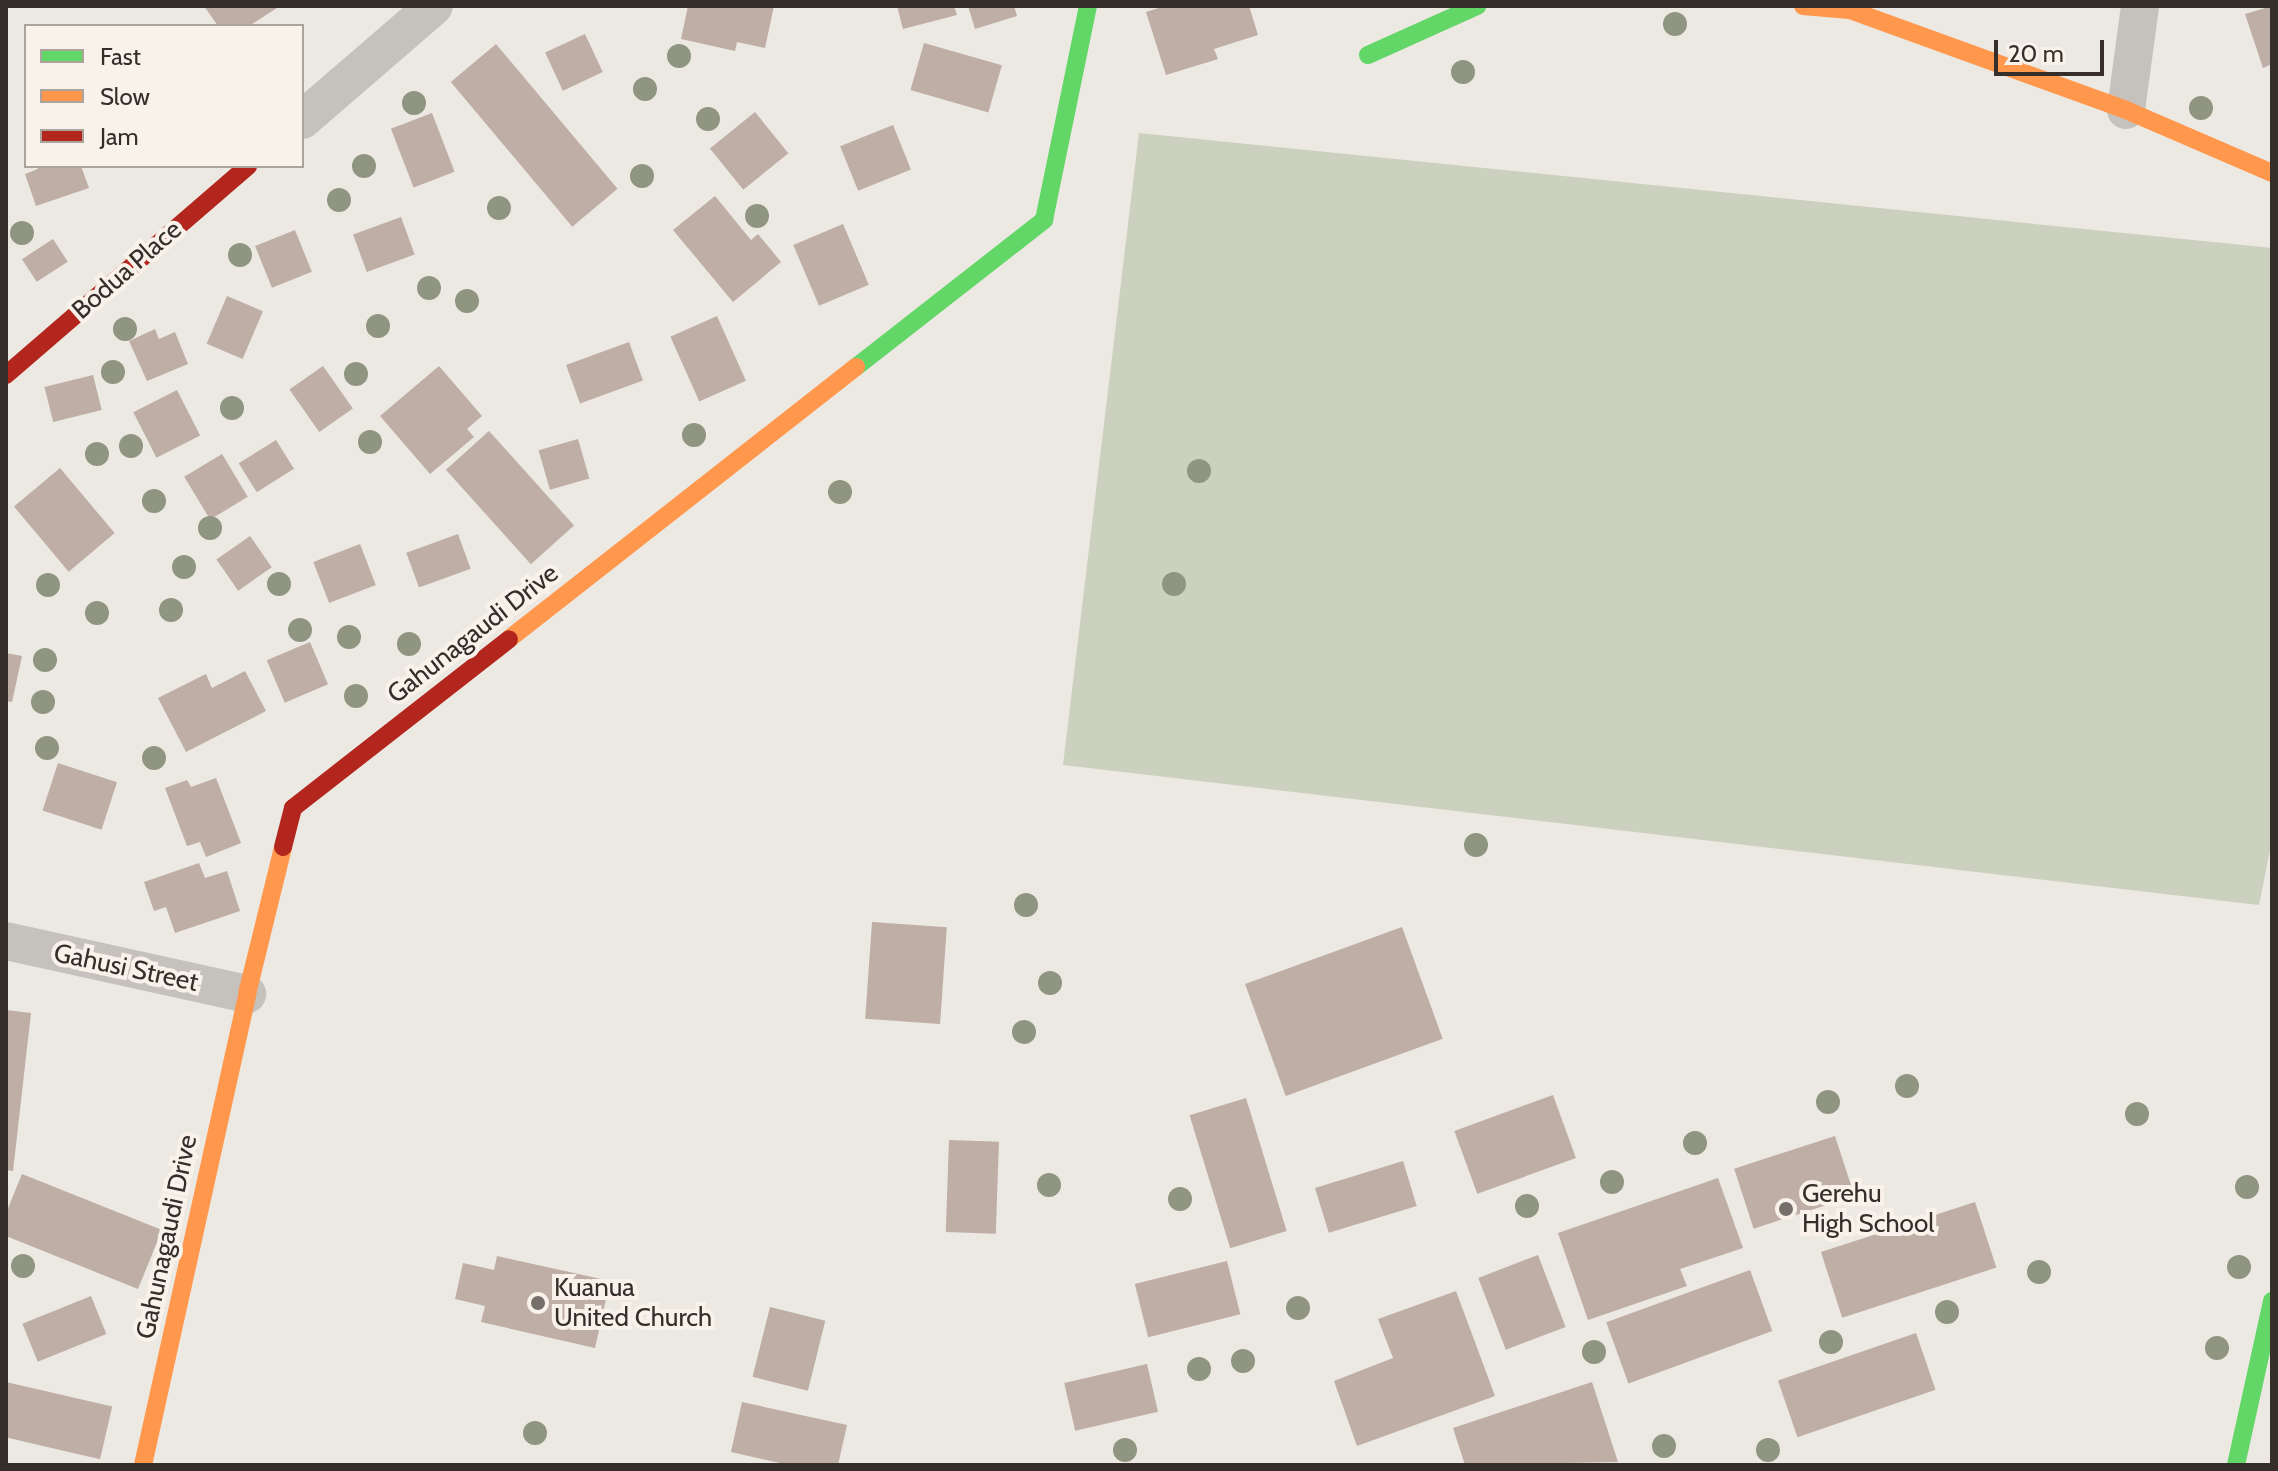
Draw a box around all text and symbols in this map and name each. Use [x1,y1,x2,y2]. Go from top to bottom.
legend [24,24,304,168]
scale bar [1998,24,2108,74]
text: 20 m [2008,39,2064,68]
text: Fast [100,42,141,71]
text: Slow [100,82,150,111]
text: Jam [100,122,138,151]
street label: Bodua Place [66,214,188,326]
street label: Gahunagaudi Drive [382,558,564,710]
street label: Gahusi Street [51,937,201,999]
street label: Gahunagaudi Drive [130,1132,204,1342]
place label: Gerehu High School [1802,1178,1934,1240]
marker: Gerehu High School [1777,1200,1795,1218]
place label: Kuanua United Church [554,1272,712,1334]
marker: Kuanua United Church [529,1294,547,1312]

